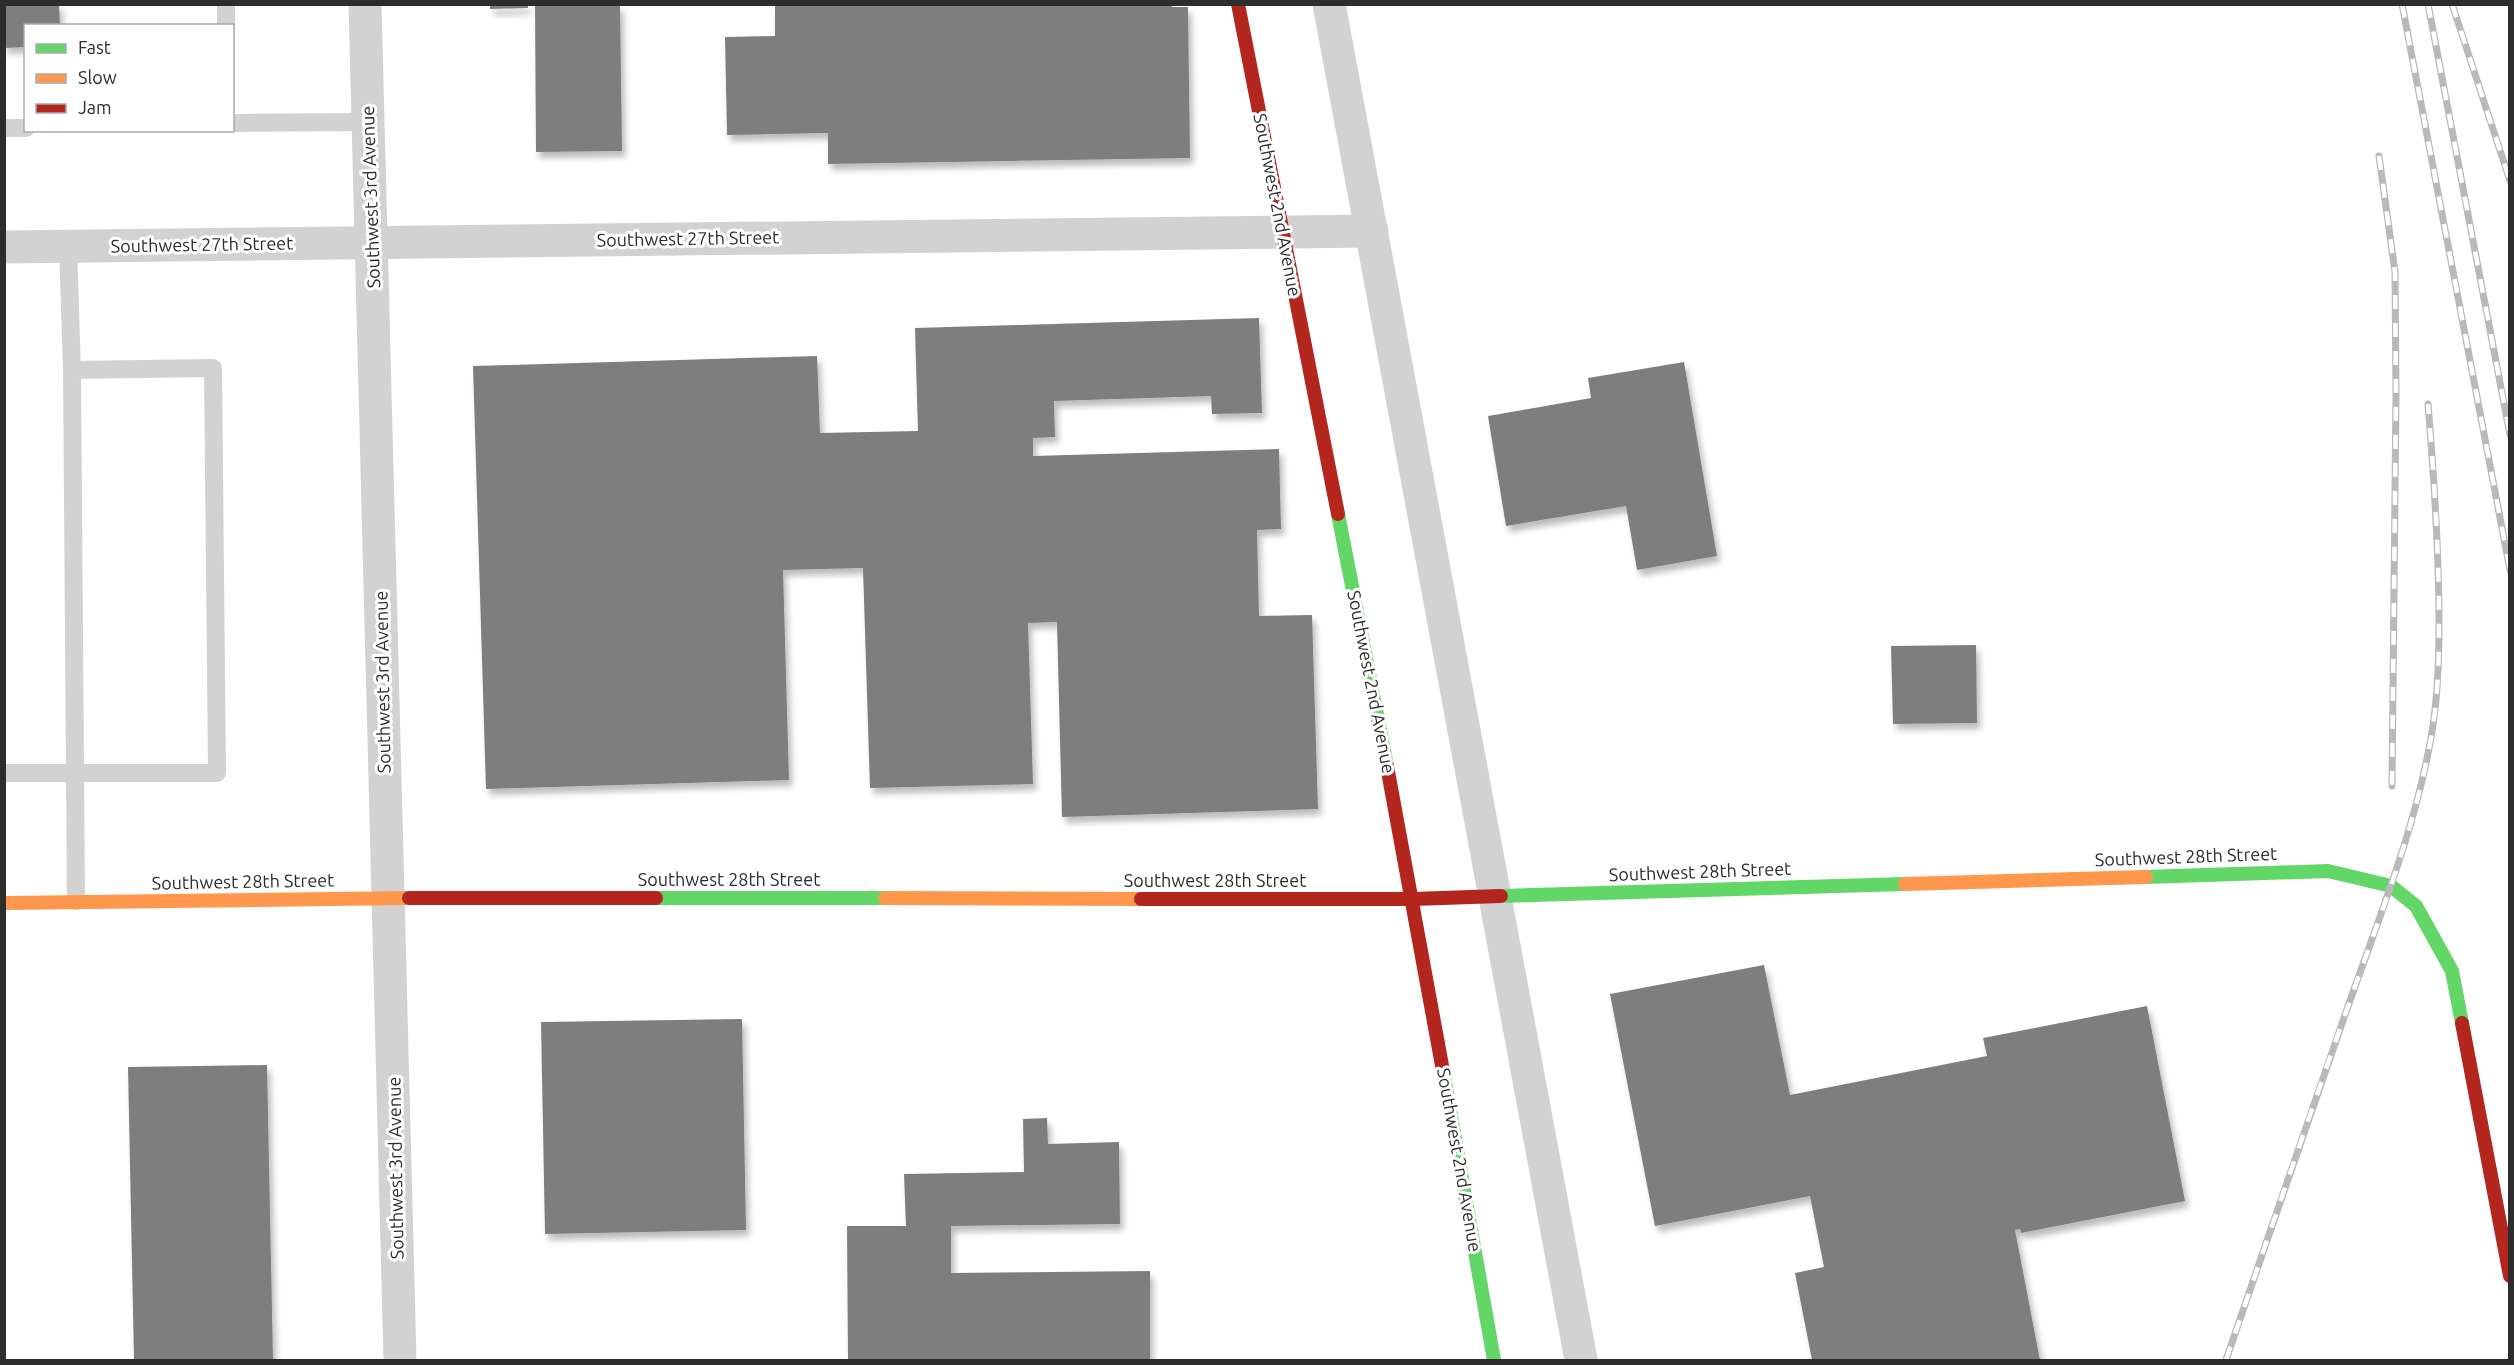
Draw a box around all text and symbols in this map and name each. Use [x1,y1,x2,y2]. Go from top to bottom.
legend [24,24,234,132]
text: Fast [78,37,111,57]
text: Slow [78,67,117,87]
text: Jam [78,97,112,117]
street label: Southwest 3rd Avenue [357,105,383,289]
street label: Southwest 2nd Avenue [1250,112,1306,298]
street label: Southwest 27th Street [597,226,779,250]
street label: Southwest 27th Street [111,232,293,256]
street label: Southwest 2nd Avenue [1344,589,1400,775]
street label: Southwest 3rd Avenue [370,590,394,774]
street label: Southwest 28th Street [2094,843,2278,869]
street label: Southwest 28th Street [1608,858,1792,884]
street label: Southwest 28th Street [152,869,334,893]
street label: Southwest 28th Street [638,869,820,889]
street label: Southwest 28th Street [1124,870,1306,890]
street label: Southwest 2nd Avenue [1434,1066,1486,1253]
street label: Southwest 3rd Avenue [383,1076,407,1260]

